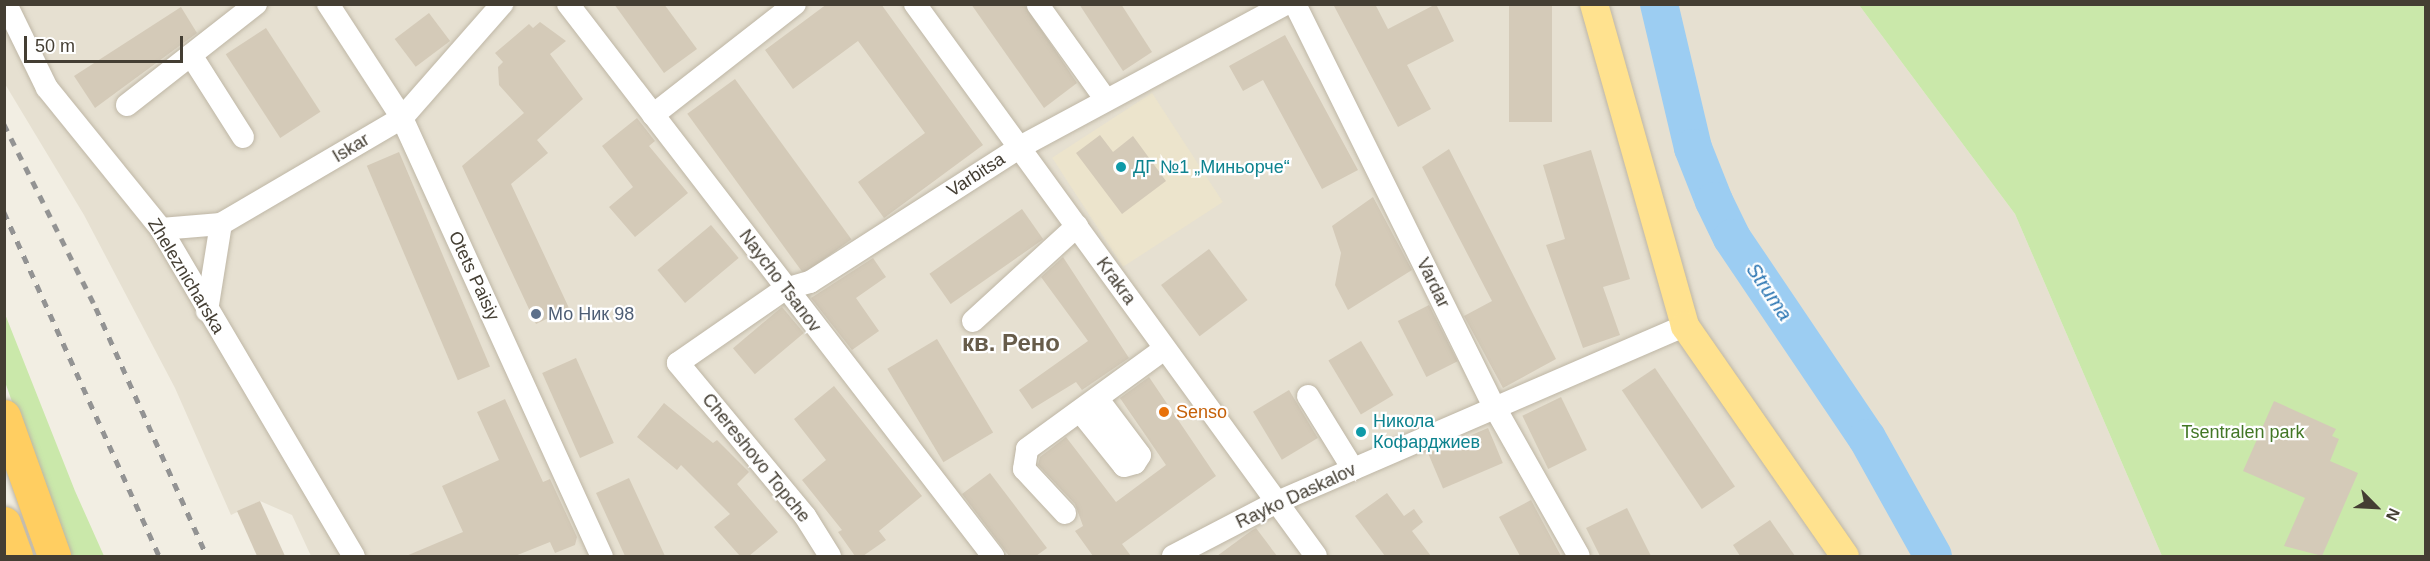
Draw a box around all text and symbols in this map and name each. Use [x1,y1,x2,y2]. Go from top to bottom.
scale bar [27,24,186,62]
text: 50 m [35,36,75,56]
street label: Iskar [329,129,373,167]
street label: Varbitsa [943,148,1009,202]
place label: ДГ №1 „Миньорче“ [1133,156,1290,178]
marker: ДГ №1 „Миньорче“ [1114,160,1128,174]
street label: Zheleznicharska [143,214,229,338]
street label: Naycho Tsanov [734,225,826,337]
street label: Otets Paisiy [444,228,504,324]
street label: Krakra [1092,253,1140,309]
street label: Vardar [1412,255,1454,311]
water label: Struma [1741,259,1797,325]
place label: Мо Ник 98 [548,303,634,325]
marker: Мо Ник 98 [529,307,543,321]
district label: кв. Рено [962,329,1060,357]
street label: Chereshovo Topche [697,389,815,527]
place label: Senso [1176,401,1227,423]
marker: Senso [1157,405,1171,419]
place label: Никола Кофарджиев [1373,411,1480,454]
park label: Tsentralen park [2181,421,2305,443]
marker: Никола Кофарджиев [1354,425,1368,439]
street label: Rayko Daskalov [1233,459,1359,533]
north arrow [2346,477,2406,537]
text: N [2383,506,2403,523]

